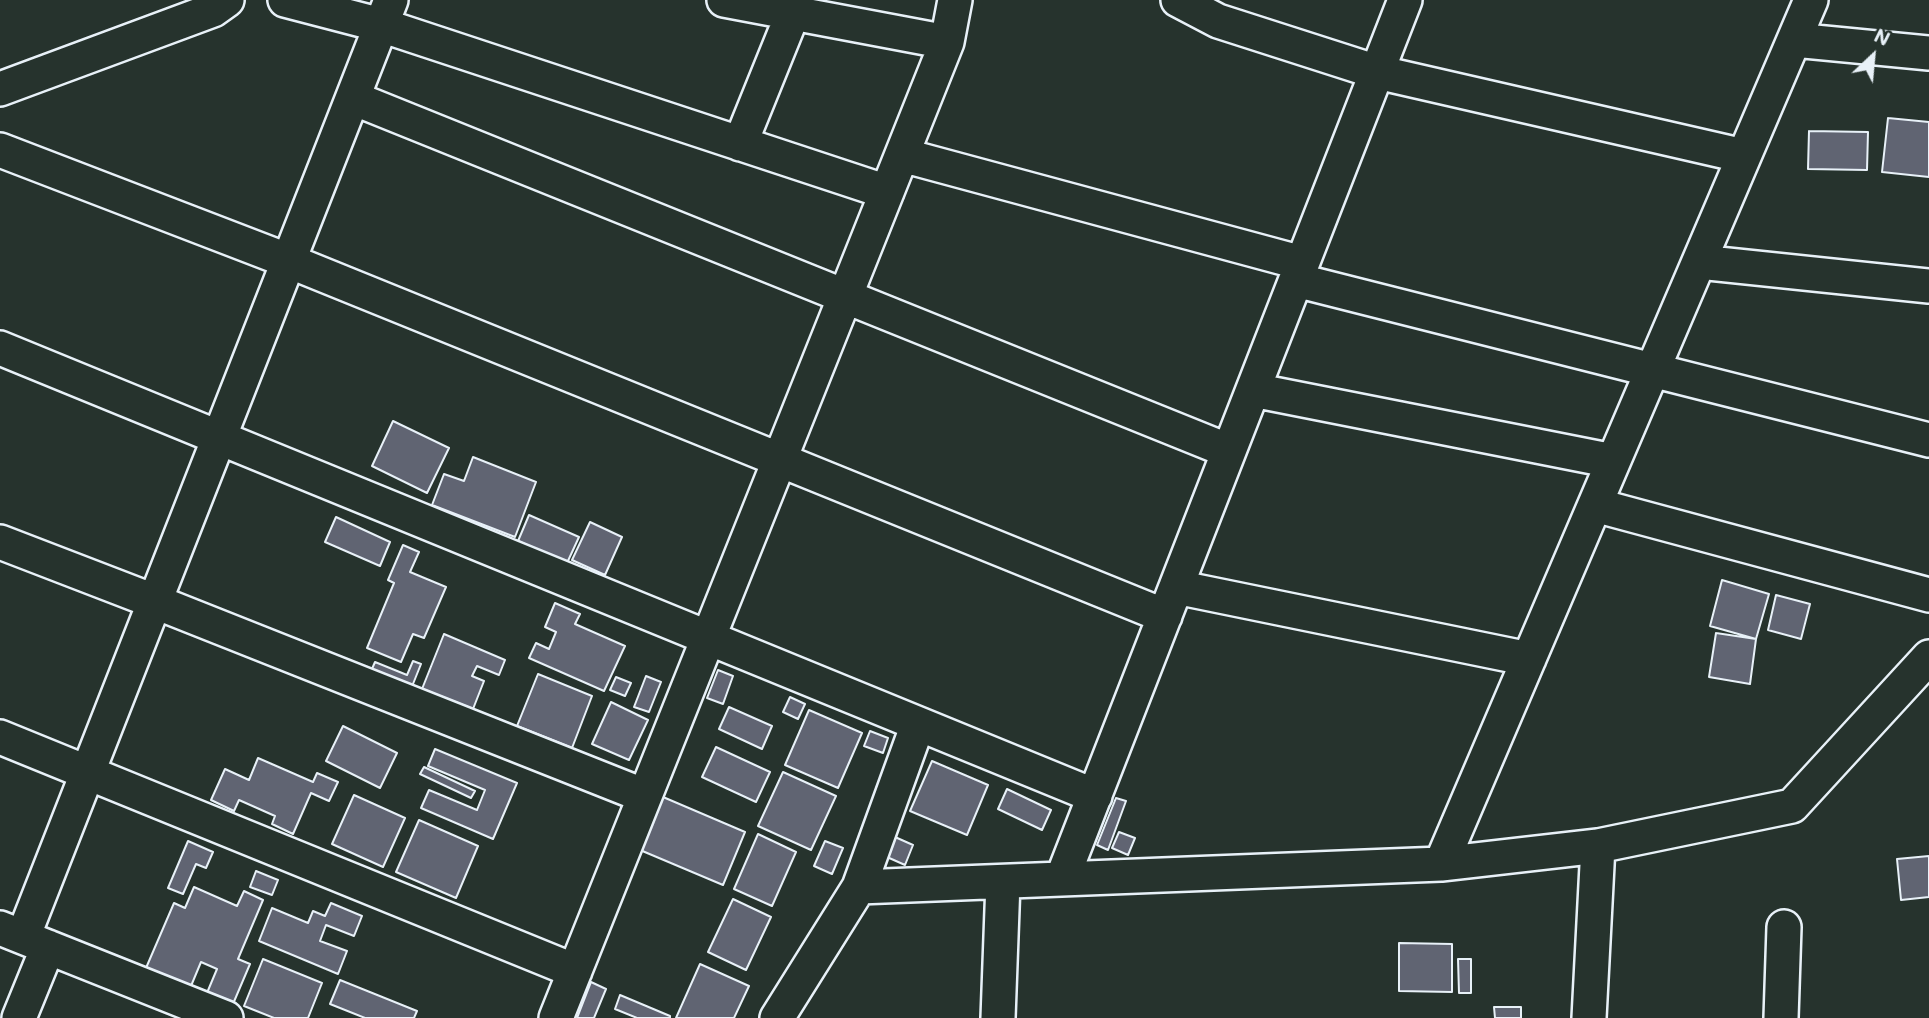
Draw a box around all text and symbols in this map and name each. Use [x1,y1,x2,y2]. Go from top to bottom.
north arrow [1838,21,1908,91]
text: N [1870,22,1894,51]

